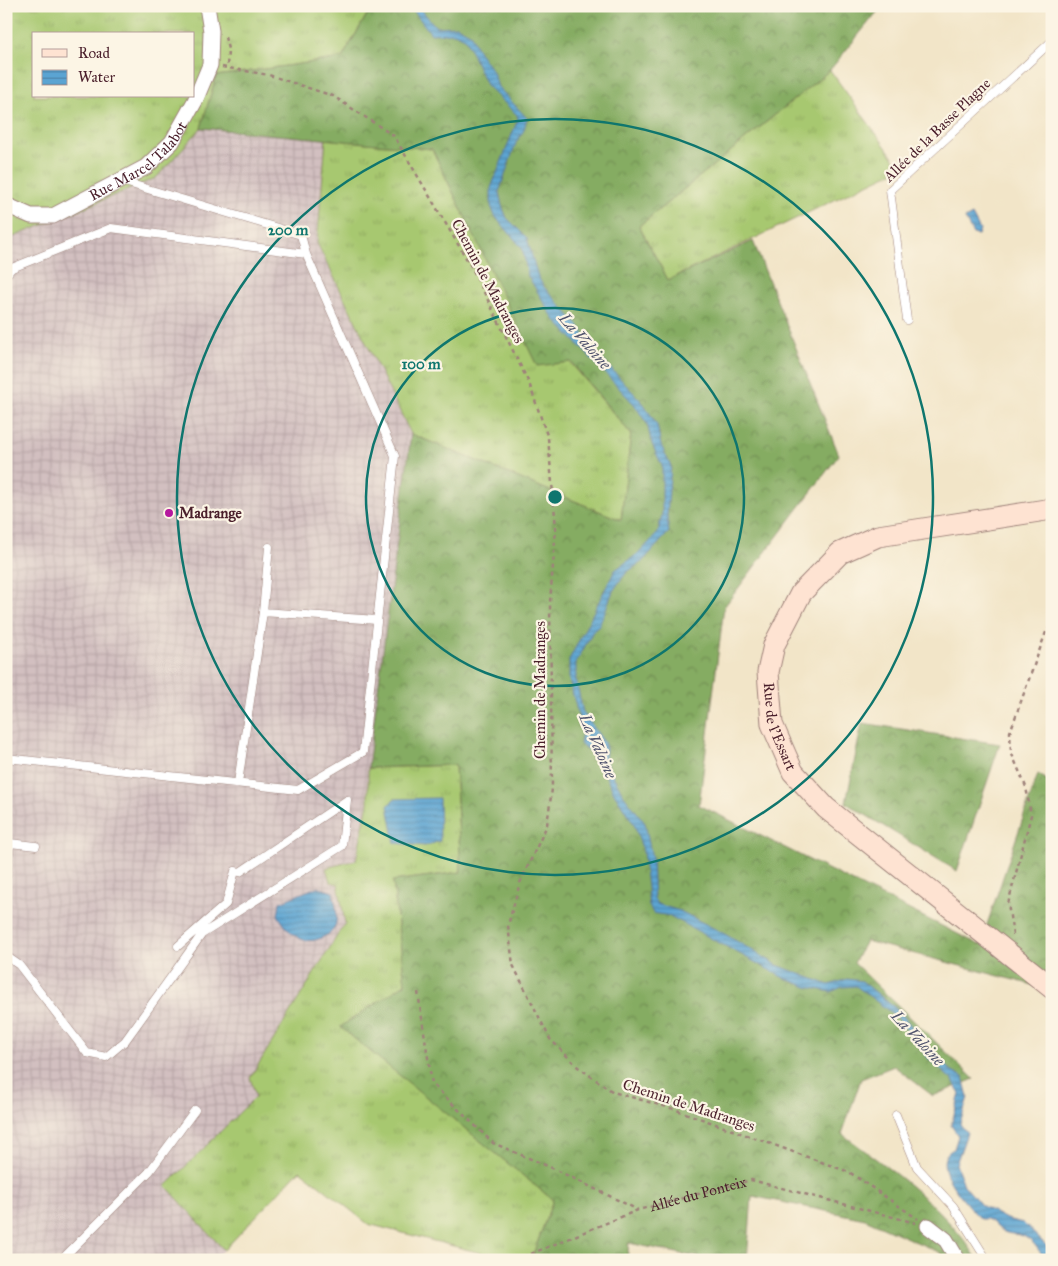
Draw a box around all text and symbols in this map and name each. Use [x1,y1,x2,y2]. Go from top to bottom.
legend [32,32,195,98]
text: Road [78,44,110,62]
text: Water [78,68,115,86]
street label: Allée de la Basse Plagne [879,74,994,186]
street label: Rue Marcel Talabot [86,118,191,204]
street label: Chemin de Madranges [448,216,528,346]
text: 200 m [268,221,309,239]
water label: La Valoine [555,308,615,374]
text: 100 m [401,355,441,373]
centre of rings [546,488,564,506]
place label: Madrange [179,504,242,523]
marker: Madrange [163,507,175,519]
street label: Chemin de Madranges [531,621,549,759]
street label: Rue de l'Essart [760,682,801,774]
water label: La Valoine [575,710,621,782]
water label: La Valoine [887,1006,949,1070]
street label: Chemin de Madranges [621,1075,757,1135]
street label: Allée du Ponteix [647,1173,749,1216]

